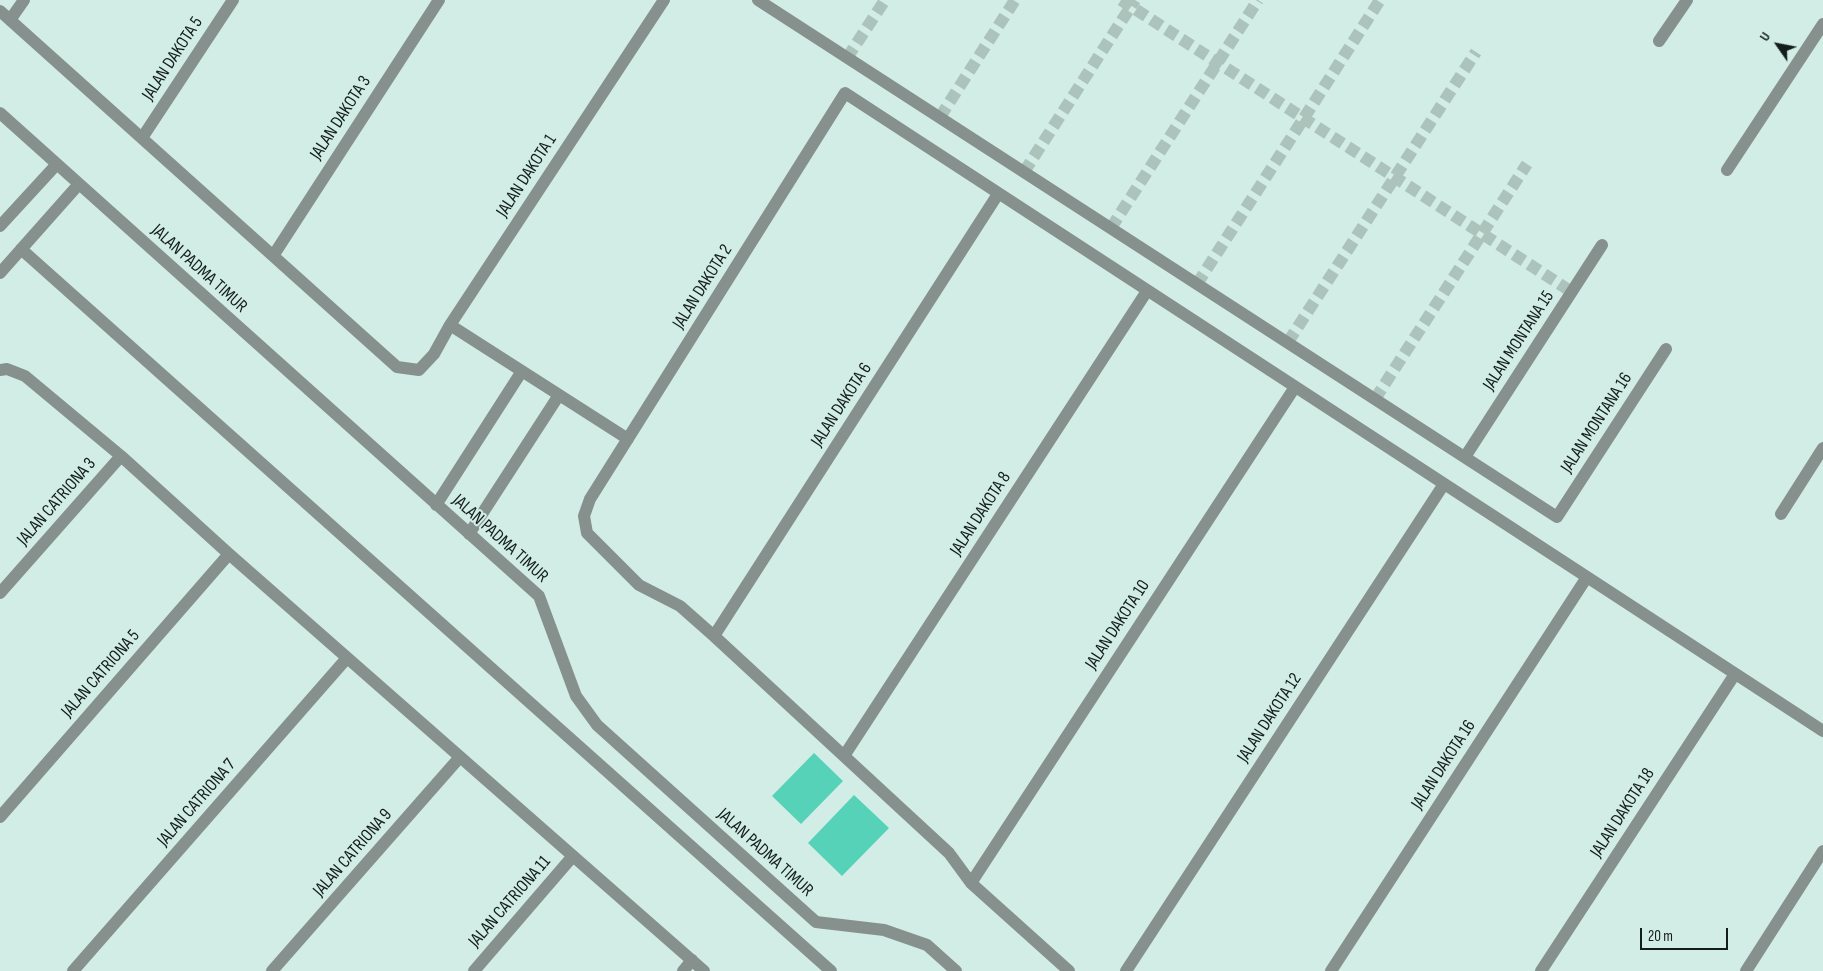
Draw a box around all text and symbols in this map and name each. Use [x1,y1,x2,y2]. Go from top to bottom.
street label: JALAN DAKOTA 5 [138,13,208,105]
north arrow [1753,20,1803,70]
text: U [1756,29,1774,44]
street label: JALAN DAKOTA 3 [306,72,376,164]
street label: JALAN DAKOTA 1 [492,131,562,221]
street label: JALAN PADMA TIMUR [147,220,251,318]
street label: JALAN DAKOTA 2 [669,241,737,333]
street label: JALAN MONTANA 15 [1479,287,1559,395]
street label: JALAN DAKOTA 6 [807,359,877,451]
street label: JALAN MONTANA 16 [1557,369,1637,477]
street label: JALAN CATRIONA 3 [13,454,101,550]
street label: JALAN DAKOTA 8 [946,468,1016,560]
street label: JALAN PADMA TIMUR [448,490,552,588]
street label: JALAN DAKOTA 10 [1081,576,1155,674]
street label: JALAN CATRIONA 5 [57,626,145,722]
street label: JALAN DAKOTA 12 [1233,669,1307,767]
street label: JALAN DAKOTA 16 [1407,716,1481,814]
street label: JALAN CATRIONA 7 [153,755,241,851]
street label: JALAN DAKOTA 18 [1586,764,1660,862]
street label: JALAN PADMA TIMUR [713,804,817,902]
street label: JALAN CATRIONA 9 [309,805,397,901]
street label: JALAN CATRIONA 11 [464,852,556,952]
scale bar [1643,918,1730,950]
text: 20 m [1648,927,1673,946]

